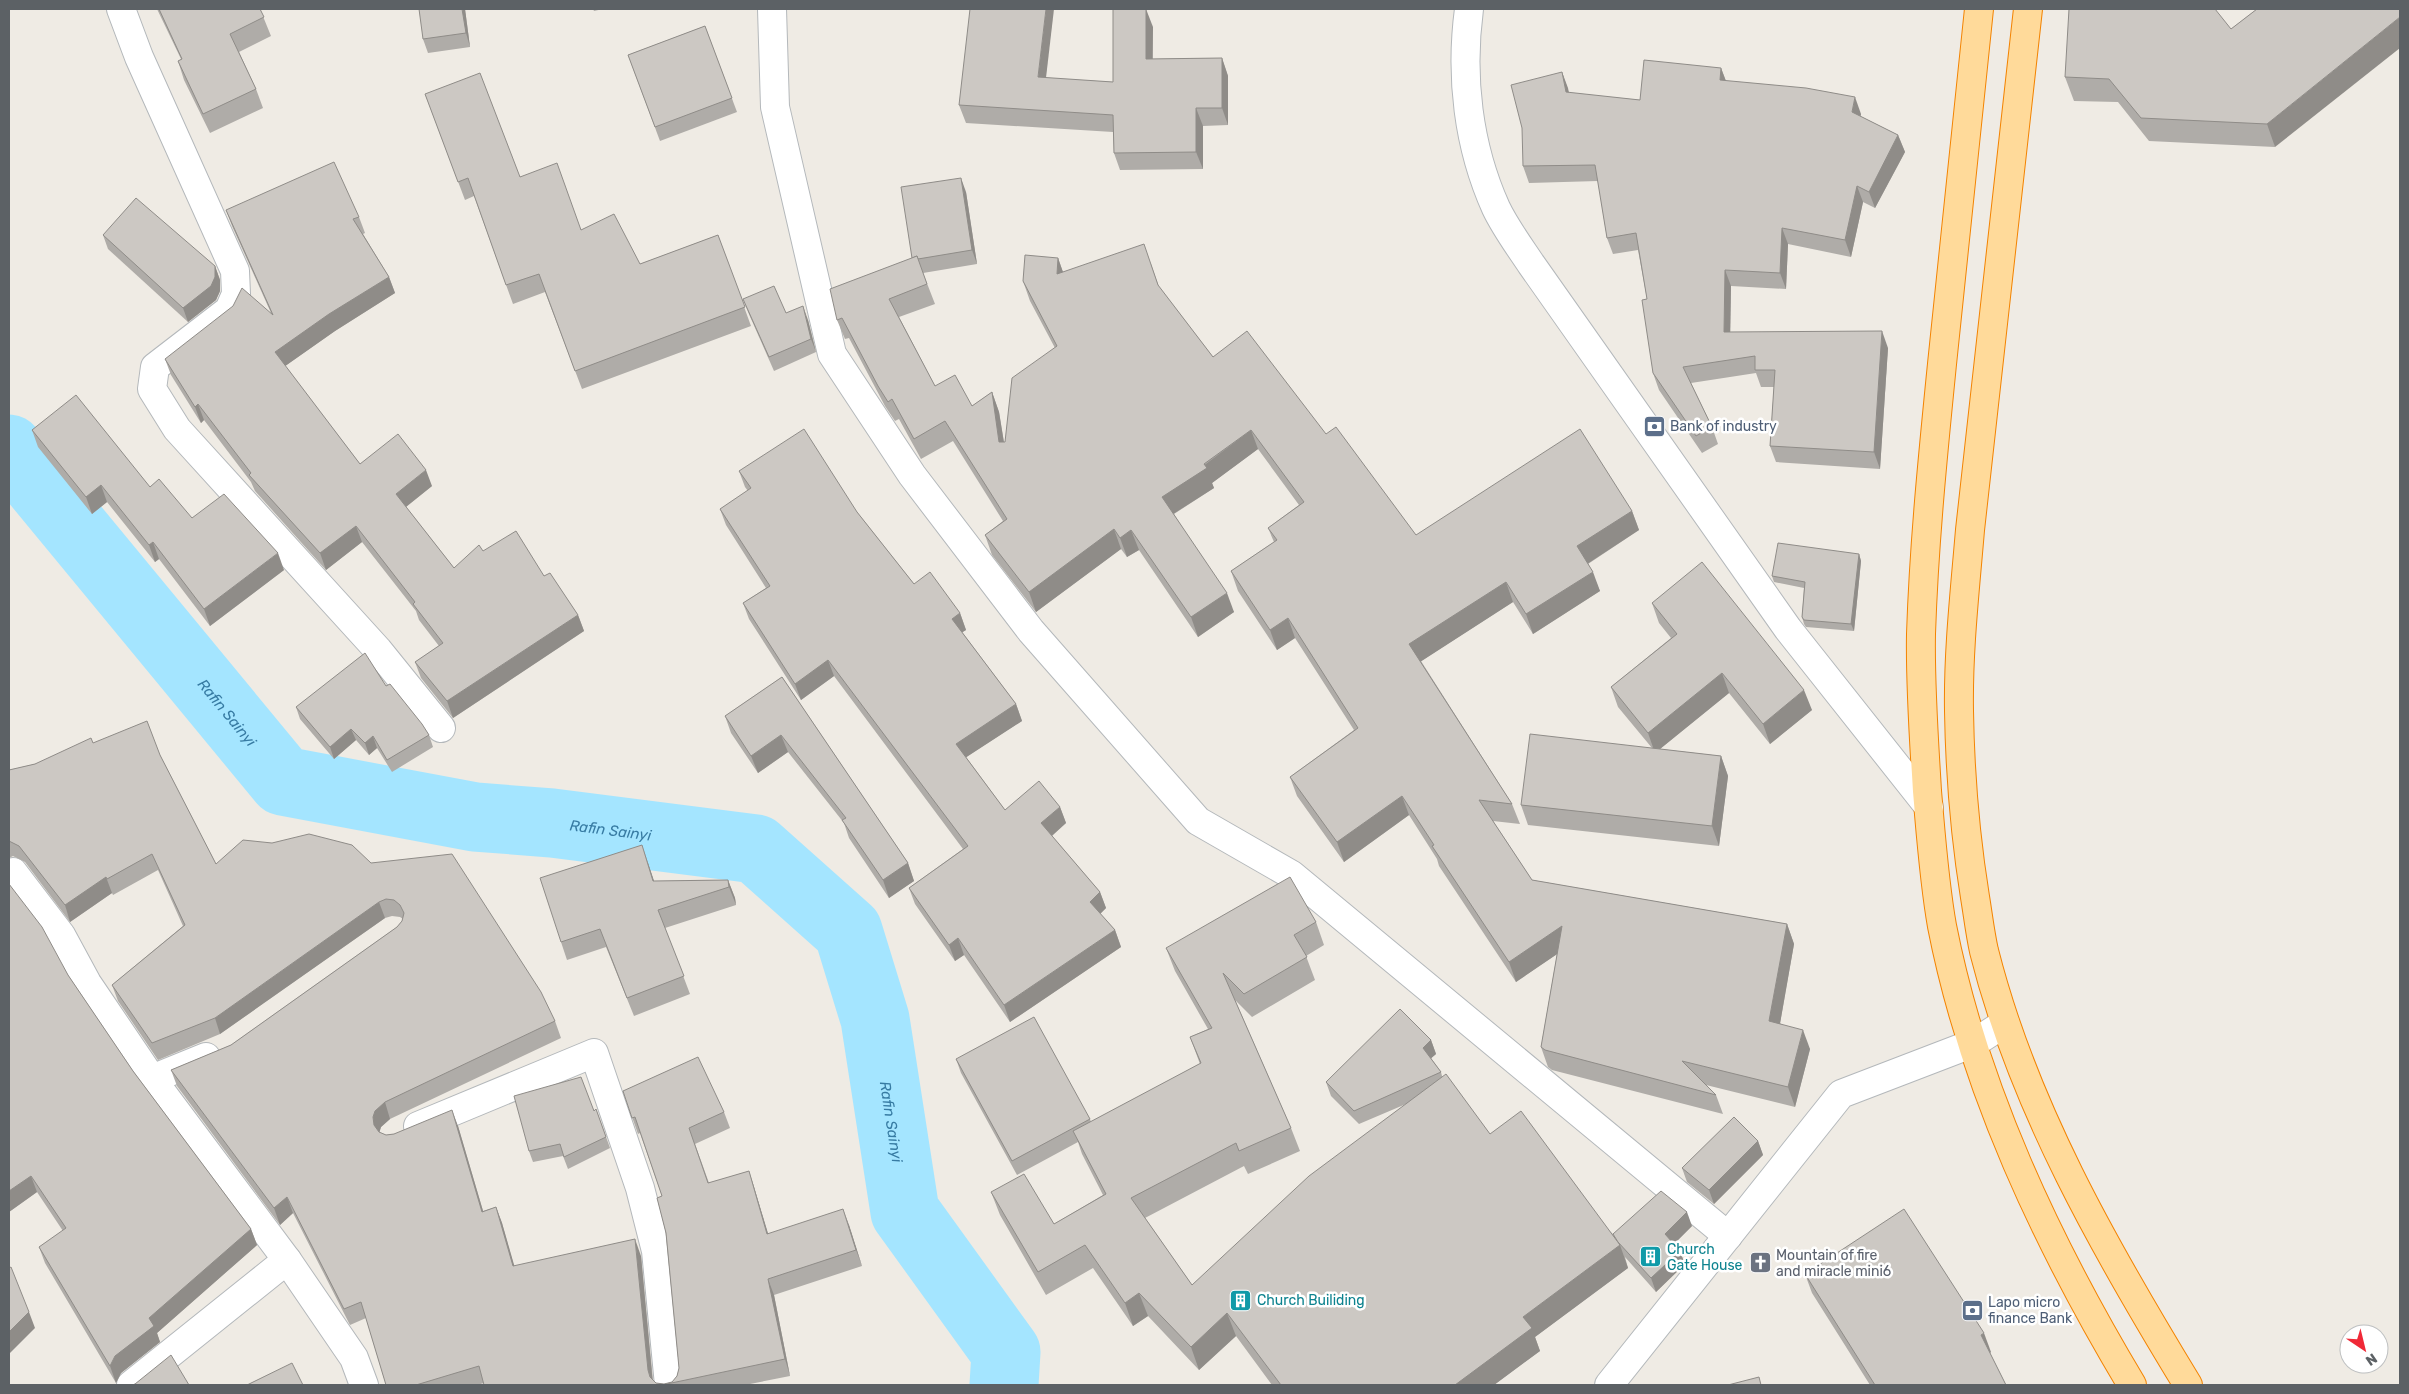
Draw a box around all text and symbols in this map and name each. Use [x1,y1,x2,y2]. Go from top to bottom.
bank icon: Bank of industry [1642,414,1666,438]
place label: Bank of industry [1670,418,1777,435]
water label: Rafin Sainyi [194,675,260,750]
water label: Rafin Sainyi [569,816,653,845]
water label: Rafin Sainyi [876,1080,906,1164]
place label: Church Gate House [1667,1241,1743,1274]
building icon: Church Gate House [1639,1245,1663,1269]
place label: Mountain of fire and miracle mini6 [1776,1247,1891,1280]
church icon: Mountain of fire and miracle mini6 [1748,1251,1772,1275]
building icon: Church Builiding [1229,1288,1253,1312]
place label: Church Builiding [1257,1292,1365,1309]
place label: Lapo micro finance Bank [1988,1294,2073,1327]
bank icon: Lapo micro finance Bank [1960,1298,1984,1322]
north arrow [2339,1324,2389,1374]
text: N [2362,1349,2380,1369]

